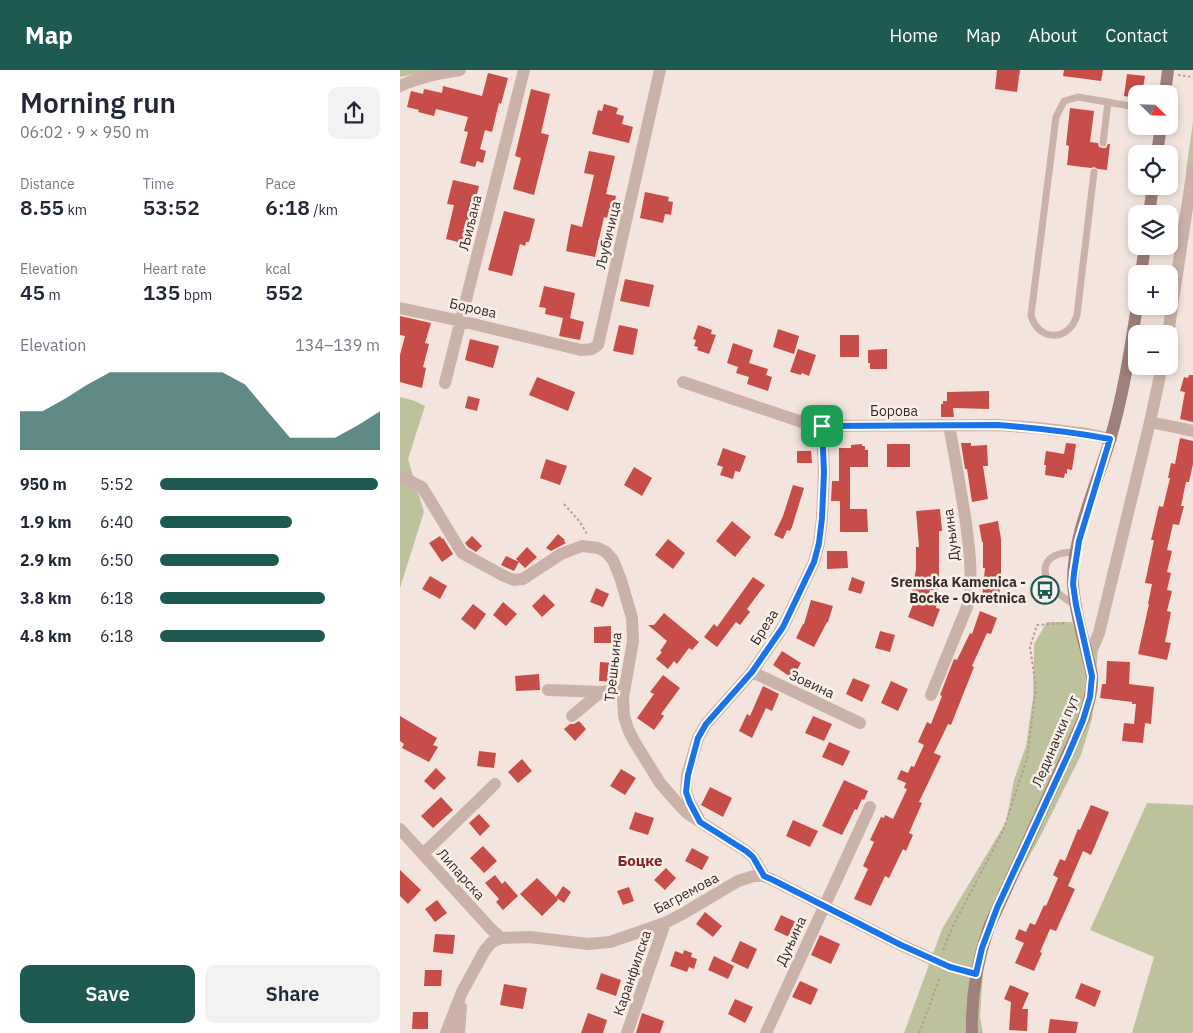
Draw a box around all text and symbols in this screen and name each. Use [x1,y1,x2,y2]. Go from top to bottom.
text: Map [25,19,73,51]
text: Home [890,24,938,47]
text: Map [966,24,1001,47]
text: About [1029,24,1077,47]
text: Contact [1105,24,1168,47]
text: Morning run [20,84,176,121]
north arrow [1128,85,1178,135]
map controls [1128,85,1178,375]
button: share [328,87,380,139]
text: 06:02 · 9 × 950 m [20,122,149,142]
button: locate [1128,145,1178,195]
text: Distance [20,175,75,193]
text: Time [143,175,174,193]
text: Pace [265,175,296,193]
text: 8.55 [20,193,64,221]
text: 53:52 [143,193,200,221]
text: 6:18 [265,193,310,221]
street label: Љиљана [454,193,486,253]
street label: Љубичица [591,199,625,271]
text: km [64,201,87,219]
text: /km [310,201,338,219]
button: layers [1128,205,1178,255]
text: Elevation [20,260,78,278]
text: Heart rate [143,260,206,278]
text: kcal [265,260,291,278]
button: + [1128,265,1178,315]
text: 45 [20,278,45,306]
text: 135 [143,278,180,306]
text: 552 [265,278,303,306]
text: m [45,286,61,304]
text: bpm [180,286,212,304]
street label: Борова [448,294,499,322]
button: − [1128,325,1178,375]
text: Elevation [20,335,86,355]
text: 134–139 m [295,335,380,355]
street label: Борова [870,402,918,420]
pin [801,405,843,447]
icon: arrive [808,412,836,440]
text: 950 m [20,474,67,494]
text: 5:52 [100,474,133,494]
street label: Дуњина [939,507,963,562]
text: 1.9 km [20,512,71,532]
text: 6:40 [100,512,133,532]
text: 2.9 km [20,550,71,570]
text: 6:50 [100,550,133,570]
place label: Sremska Kamenica - Bocke - Okretnica [890,573,1026,607]
bus stop icon: Sremska Kamenica - Bocke - Okretnica [1030,575,1060,605]
text: 3.8 km [20,588,71,608]
text: 6:18 [100,588,133,608]
street label: Бреза [746,605,782,648]
text: 4.8 km [20,626,71,646]
text: 6:18 [100,626,133,646]
street label: Трешњина [600,631,626,703]
street label: Зовина [786,666,838,702]
street label: Лединачки пут [1028,692,1083,790]
street label: Липарска [433,844,489,904]
district label: Боцке [618,851,662,870]
street label: Багремова [650,868,722,918]
street label: Дуњина [772,913,811,969]
street label: Каранфилска [609,927,655,1018]
button: Save [20,965,195,1023]
button: Share [205,965,380,1023]

